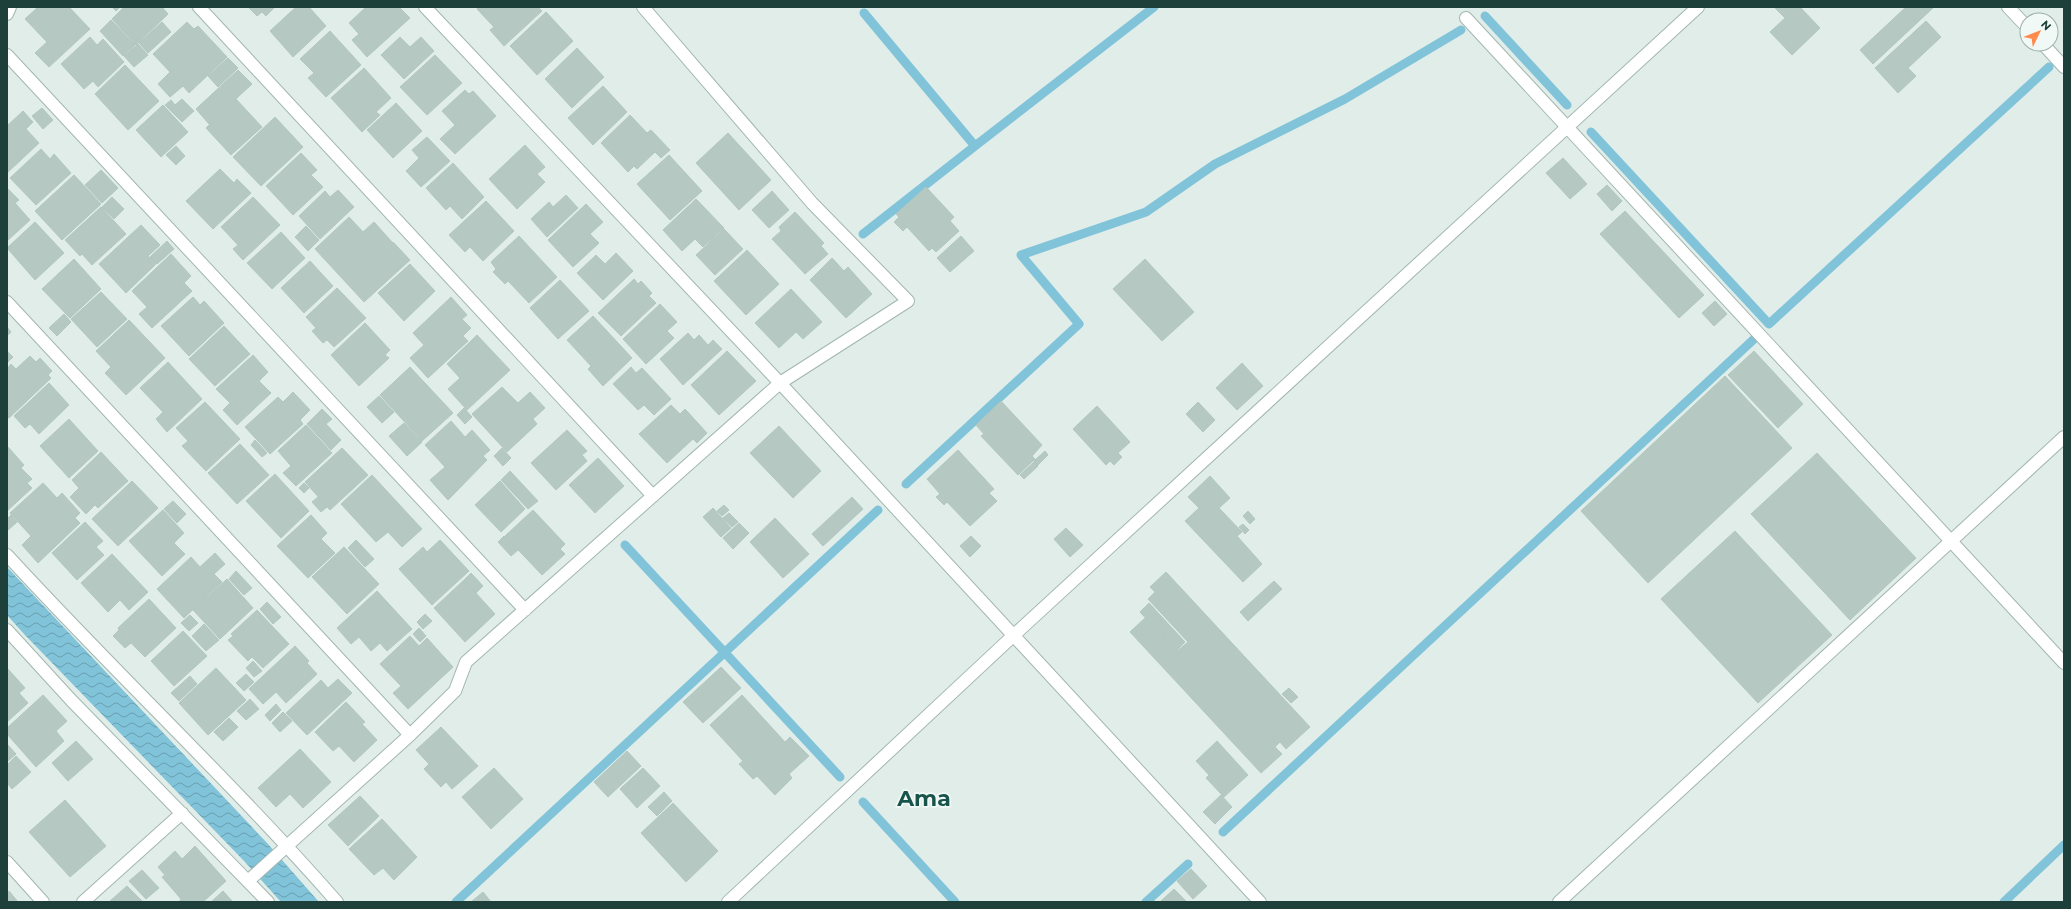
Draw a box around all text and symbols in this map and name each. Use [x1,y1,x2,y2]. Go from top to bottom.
north arrow [2019,12,2059,52]
text: N [2038,17,2054,33]
district label: Ama [896,785,951,812]

